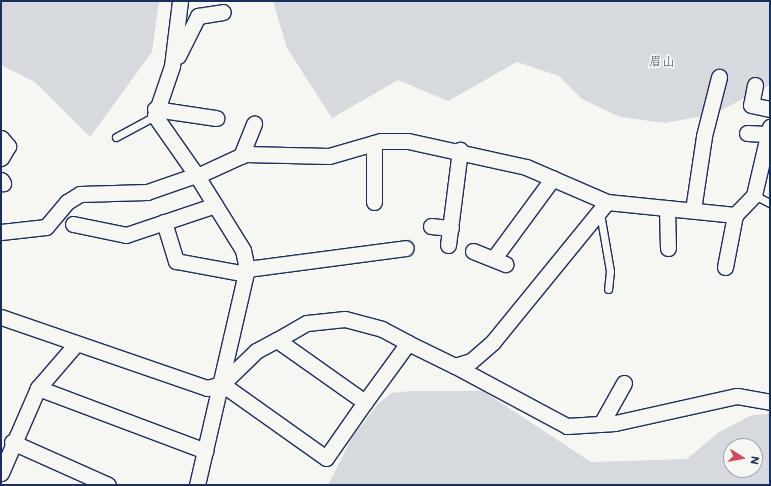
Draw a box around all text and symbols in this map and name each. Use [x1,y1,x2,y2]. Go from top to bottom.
park label: 眉山 [649,54,675,70]
north arrow [723,438,763,478]
text: N [747,455,761,465]

